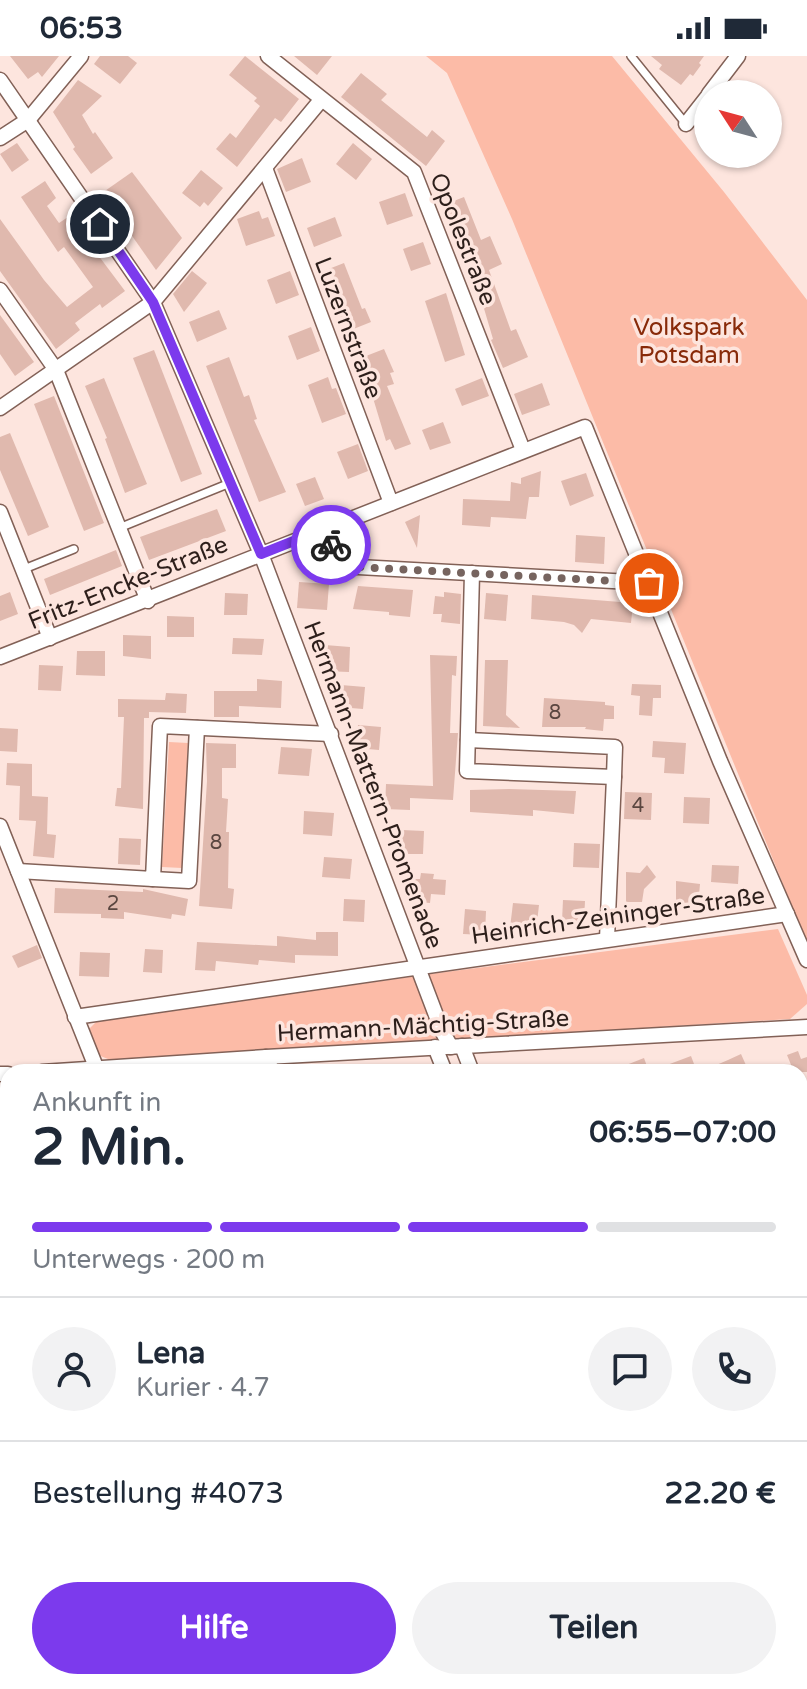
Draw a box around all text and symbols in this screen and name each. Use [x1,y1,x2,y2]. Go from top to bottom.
text: 06:53 [40,10,123,47]
north arrow [694,80,782,168]
map controls [694,80,782,168]
street label: Opolestraße [423,169,503,309]
pin [66,190,134,258]
icon: home [78,202,122,246]
street label: Luzernstraße [308,253,388,403]
park label: Volkspark Potsdam [633,313,745,370]
courier [291,505,371,585]
icon: bike [309,523,353,567]
street label: Fritz-Encke-Straße [24,530,232,636]
pin [615,549,683,617]
icon: bag [627,561,671,605]
street label: Hermann-Mattern-Promenade [297,617,449,953]
house number: 8 [549,701,561,725]
house number: 4 [632,794,644,818]
house number: 8 [210,831,222,855]
street label: Heinrich-Zeininger-Straße [469,881,767,951]
house number: 2 [107,892,119,916]
street label: Hermann-Mächtig-Straße [276,1004,570,1048]
text: Ankunft in [32,1087,161,1118]
text: 06:55–07:00 [589,1114,776,1151]
text: 2 Min. [32,1116,186,1179]
text: Unterwegs · 200 m [32,1244,265,1275]
button: person [32,1327,116,1411]
button: chat [588,1327,672,1411]
button: phone [692,1327,776,1411]
text: Lena [136,1335,205,1372]
text: Kurier · 4.7 [136,1372,270,1403]
text: Bestellung #4073 [32,1475,284,1512]
text: 22.20 € [665,1475,776,1512]
button: Hilfe [32,1582,396,1674]
button: Teilen [412,1582,776,1674]

